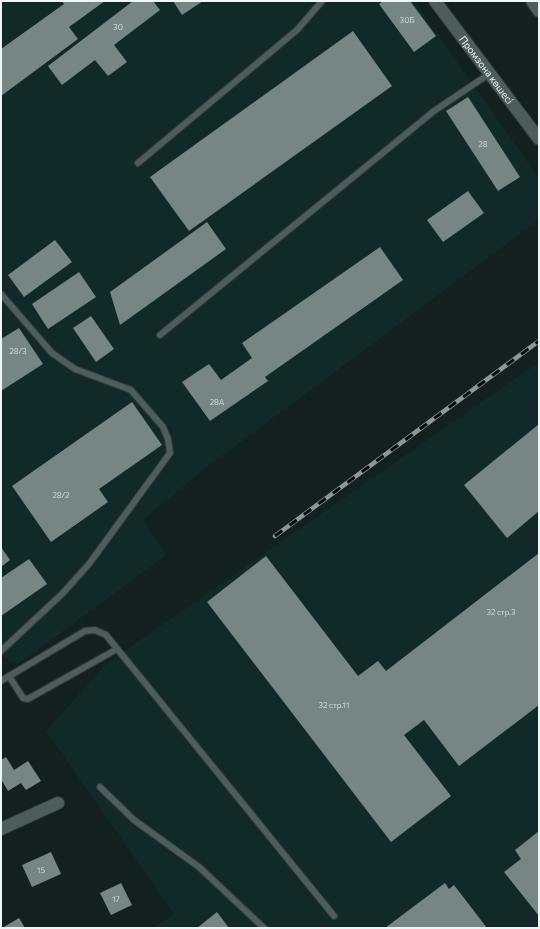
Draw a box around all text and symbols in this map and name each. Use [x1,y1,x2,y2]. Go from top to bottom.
house number: 30Б [400,15,414,25]
house number: 30 [113,22,123,32]
street label: Промзона көшесі [457,33,516,106]
house number: 28 [478,139,488,149]
house number: 28/3 [9,346,27,356]
house number: 28А [210,397,225,407]
house number: 28/2 [52,490,70,500]
house number: 32 стр.3 [486,607,516,617]
house number: 32 стр.11 [319,700,349,710]
house number: 15 [37,865,45,875]
house number: 17 [112,894,120,904]

